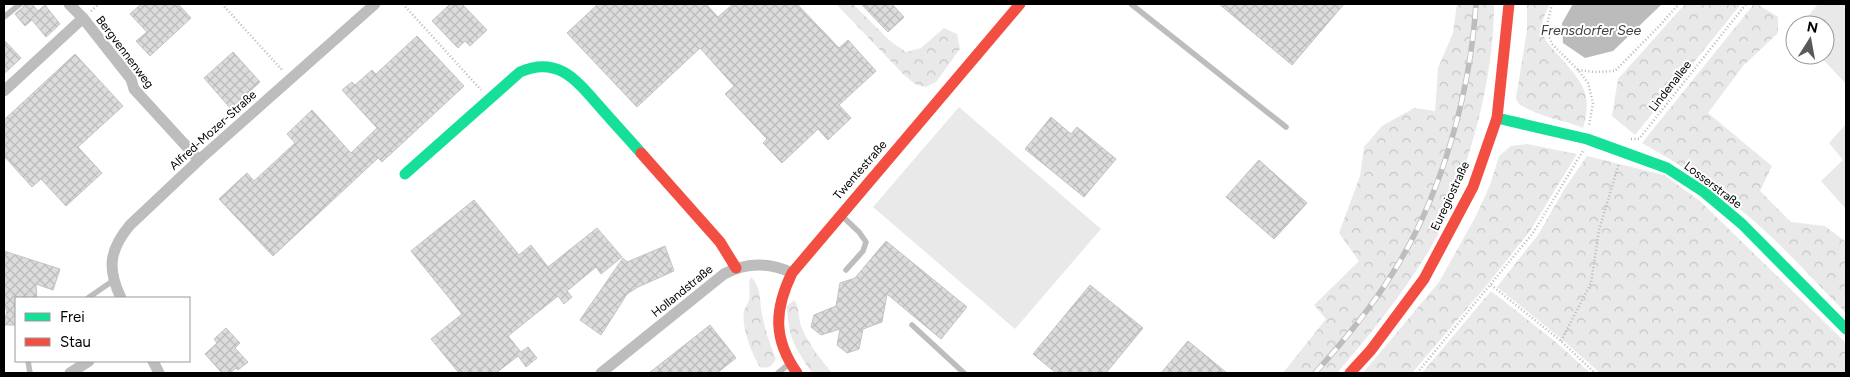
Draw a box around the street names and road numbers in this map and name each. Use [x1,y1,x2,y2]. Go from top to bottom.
street label: Bergvennenweg [93,13,157,91]
street label: Lindenallee [1646,58,1694,114]
street label: Alfred-Mozer-Straße [167,87,260,173]
street label: Twentestraße [831,137,890,202]
street label: Euregiostraße [1428,159,1472,233]
street label: Losserstraße [1681,159,1745,212]
street label: Hollandstraße [649,262,716,320]

